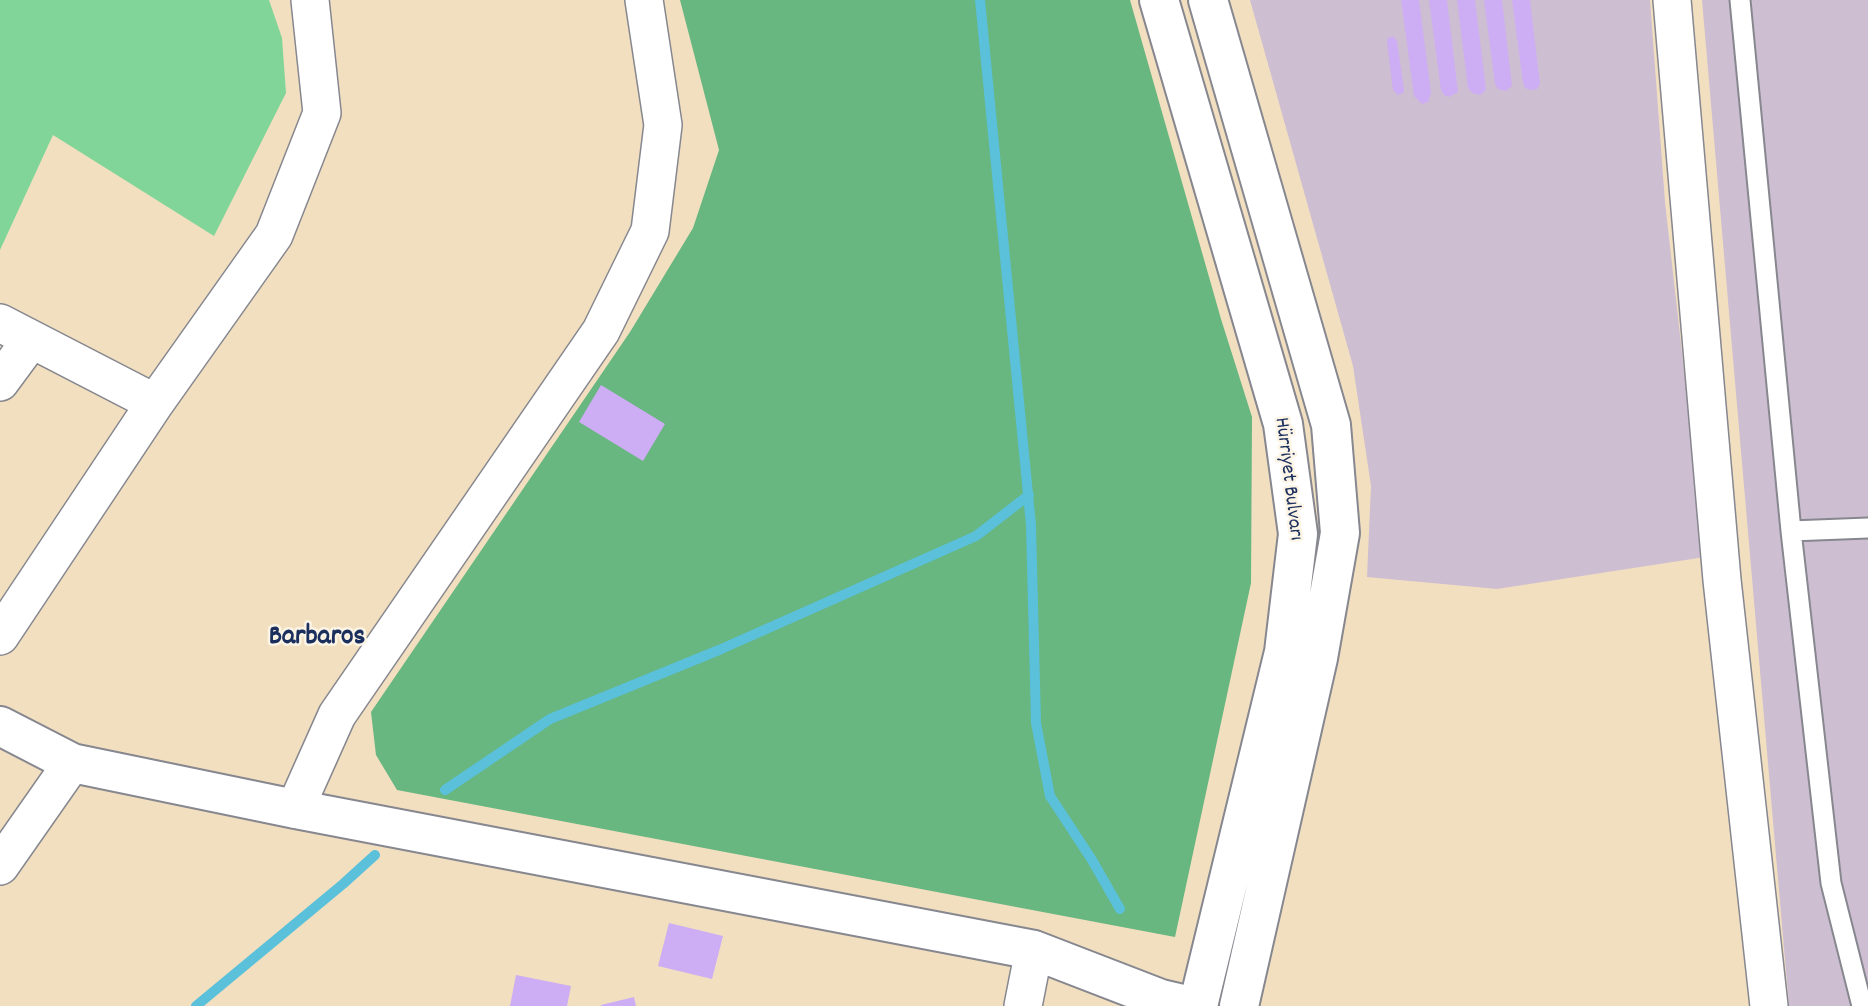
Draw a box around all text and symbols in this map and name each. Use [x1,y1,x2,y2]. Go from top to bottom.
street label: Hürriyet Bulvarı [1267,416,1307,542]
district label: Barbaros [269,622,365,656]

